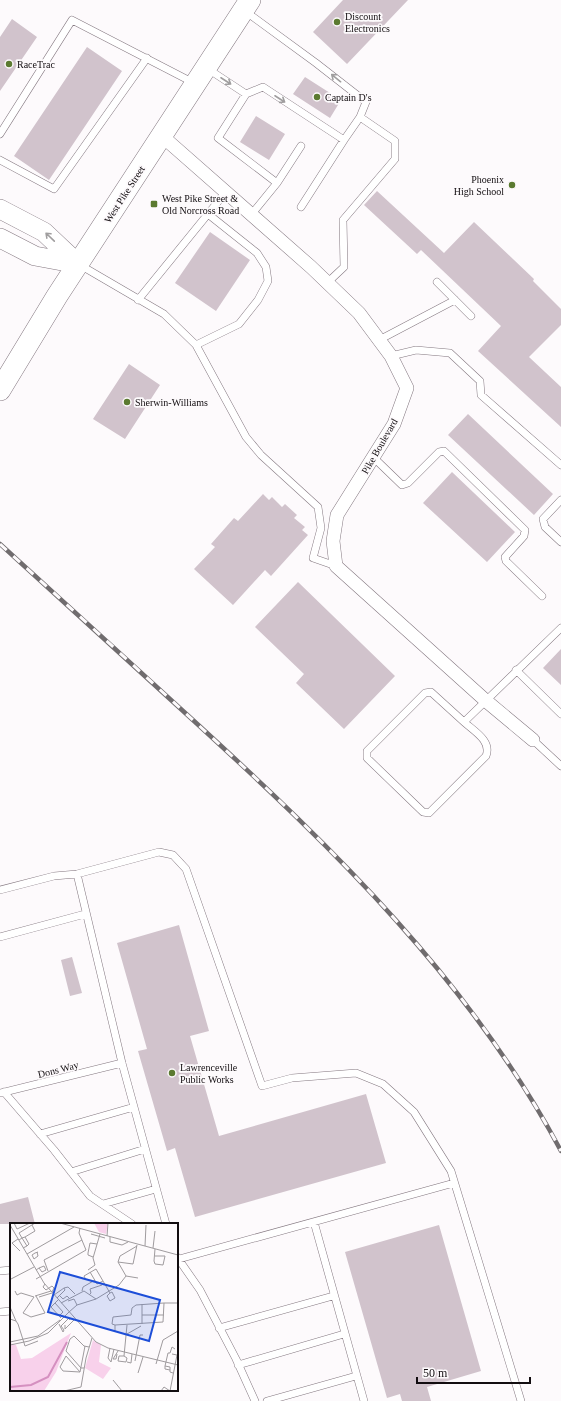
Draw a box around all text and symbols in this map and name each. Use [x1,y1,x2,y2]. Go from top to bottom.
place label: Discount Electronics [345,11,390,34]
marker: Discount Electronics [332,17,342,27]
marker: RaceTrac [4,59,14,69]
place label: RaceTrac [17,59,56,70]
one-way arrow [330,74,341,83]
one-way arrow [220,78,232,86]
marker: Captain D's [312,92,322,102]
place label: Captain D's [325,92,372,103]
one-way arrow [274,95,285,103]
street label: West Pike Street [102,163,147,225]
place label: Phoenix High School [454,174,504,197]
marker: Phoenix High School [507,180,517,190]
place label: West Pike Street & Old Norcross Road [162,193,239,216]
marker: West Pike Street & Old Norcross Road [149,199,159,209]
one-way arrow [45,232,55,242]
marker: Sherwin-Williams [122,397,132,407]
place label: Sherwin-Williams [135,397,208,408]
street label: Pike Boulevard [359,417,400,476]
street label: Dons Way [37,1059,80,1080]
place label: Lawrenceville Public Works [180,1062,238,1085]
marker: Lawrenceville Public Works [167,1068,177,1078]
inset map [10,1223,178,1391]
scale bar [417,1359,530,1385]
text: 50 m [423,1366,448,1380]

